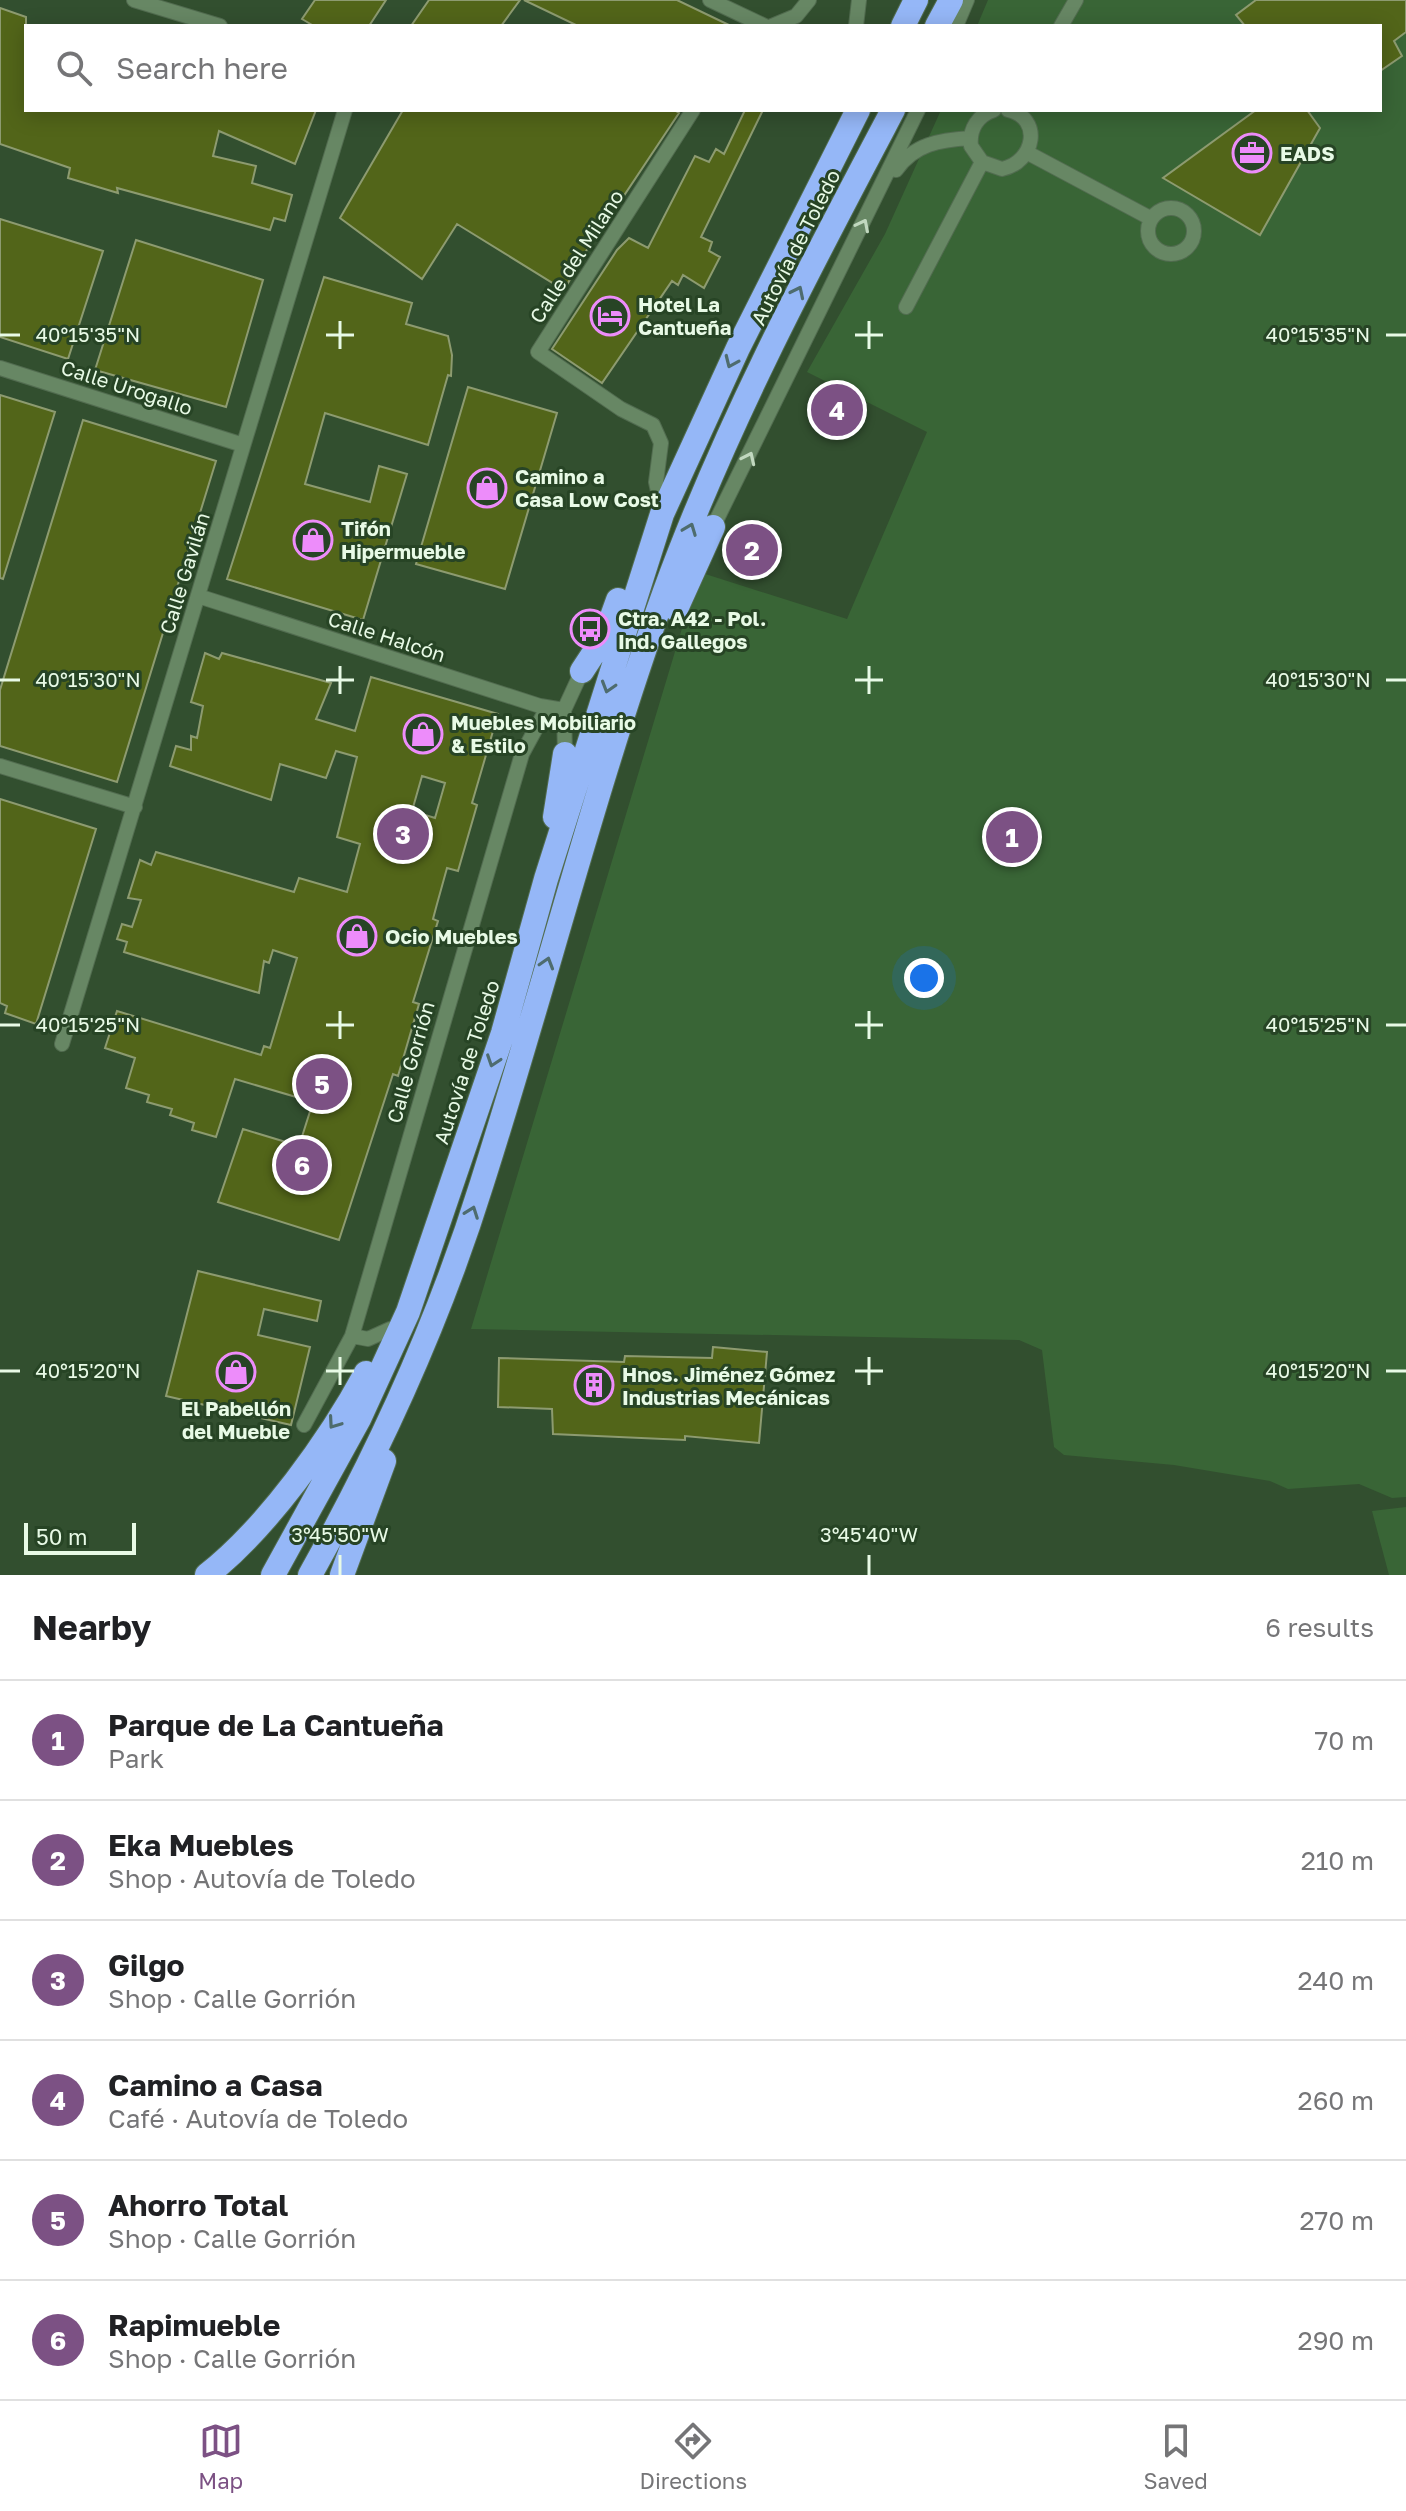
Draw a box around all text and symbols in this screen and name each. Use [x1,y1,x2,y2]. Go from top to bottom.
search box [24,24,1382,112]
icon: search [52,46,96,90]
text: Search here [116,50,288,86]
office icon: EADS [1231,132,1273,174]
place label: EADS [1280,141,1335,165]
street label: Autovía de Toledo [745,165,845,329]
street label: Calle del Milano [524,185,628,327]
one-way arrow [853,218,869,233]
one-way arrow [788,286,804,301]
place label: Hotel La Cantueña [638,292,731,339]
hotel icon: Hotel La Cantueña [589,295,631,337]
text: 40°15'35"N [36,322,140,346]
text: 40°15'35"N [1266,322,1370,346]
street label: Calle Urogallo [58,354,196,420]
one-way arrow [725,354,741,369]
pin: 4 [811,380,863,440]
one-way arrow [739,452,755,467]
place label: Camino a Casa Low Cost [515,464,659,511]
shop icon: Camino a Casa Low Cost [466,467,508,509]
street label: Calle Gavilán [154,509,214,637]
place label: Tifón Hipermueble [341,516,466,563]
shop icon: Tifón Hipermueble [292,519,334,561]
pin: 2 [726,520,778,580]
one-way arrow [680,523,697,537]
street label: Calle Halcón [325,606,449,666]
place label: Ctra. A42 - Pol. Ind. Gallegos [618,606,766,653]
bus stop icon: Ctra. A42 - Pol. Ind. Gallegos [569,608,611,650]
text: 40°15'30"N [35,667,141,691]
text: 40°15'30"N [1265,667,1371,691]
one-way arrow [601,680,617,694]
place label: Muebles Mobiliario & Estilo [451,710,636,757]
shop icon: Muebles Mobiliario & Estilo [402,713,444,755]
pin: 3 [377,804,429,864]
pin: 1 [986,807,1038,867]
shop icon: Ocio Muebles [336,915,378,957]
place label: Ocio Muebles [385,924,518,948]
one-way arrow [538,957,554,971]
your location [904,958,944,998]
street label: Autovía de Toledo [428,977,504,1147]
street label: Calle Gorrión [381,998,439,1126]
text: 40°15'25"N [36,1012,140,1036]
text: 40°15'25"N [1266,1012,1370,1036]
one-way arrow [487,1053,503,1067]
pin: 5 [296,1054,348,1114]
pin: 6 [276,1135,328,1195]
one-way arrow [462,1206,479,1220]
shop icon: El Pabellón del Mueble [215,1351,257,1393]
text: 40°15'20"N [35,1358,141,1382]
text: 40°15'20"N [1265,1358,1371,1382]
place label: Hnos. Jiménez Gómez Industrias Mecánicas [622,1362,835,1409]
building icon: Hnos. Jiménez Gómez Industrias Mecánicas [573,1364,615,1406]
place label: El Pabellón del Mueble [181,1396,291,1443]
one-way arrow [329,1414,344,1428]
scale bar [24,1519,136,1555]
text: 3°45'50"W [291,1522,389,1546]
text: 3°45'40"W [820,1522,918,1546]
text: 50 m [36,1523,87,1550]
text: Nearby [32,1607,152,1647]
text: 6 results [1265,1612,1374,1643]
text: Parque de La Cantueña [108,1707,444,1743]
text: 1 [51,1725,65,1756]
text: 70 m [1315,1725,1374,1756]
text: Park [108,1743,164,1774]
text: Eka Muebles [108,1827,294,1863]
text: 2 [50,1845,66,1876]
text: 210 m [1301,1845,1374,1876]
text: Shop · Autovía de Toledo [108,1863,416,1894]
text: Gilgo [108,1947,185,1983]
text: 3 [50,1965,66,1996]
text: 240 m [1297,1965,1374,1996]
text: Shop · Calle Gorrión [108,1983,356,2014]
text: Camino a Casa [108,2067,323,2103]
text: 4 [50,2085,66,2116]
text: 260 m [1298,2085,1374,2116]
text: Café · Autovía de Toledo [108,2103,408,2134]
text: Ahorro Total [108,2187,288,2223]
text: 5 [50,2205,66,2236]
text: 270 m [1300,2205,1374,2236]
text: Shop · Calle Gorrión [108,2223,356,2254]
text: Rapimueble [108,2307,280,2343]
text: 6 [50,2325,66,2356]
text: 290 m [1298,2325,1374,2356]
text: Shop · Calle Gorrión [108,2343,356,2374]
tab: Map [198,2419,243,2494]
tab: Directions [640,2419,747,2494]
tab: Saved [1144,2419,1208,2494]

